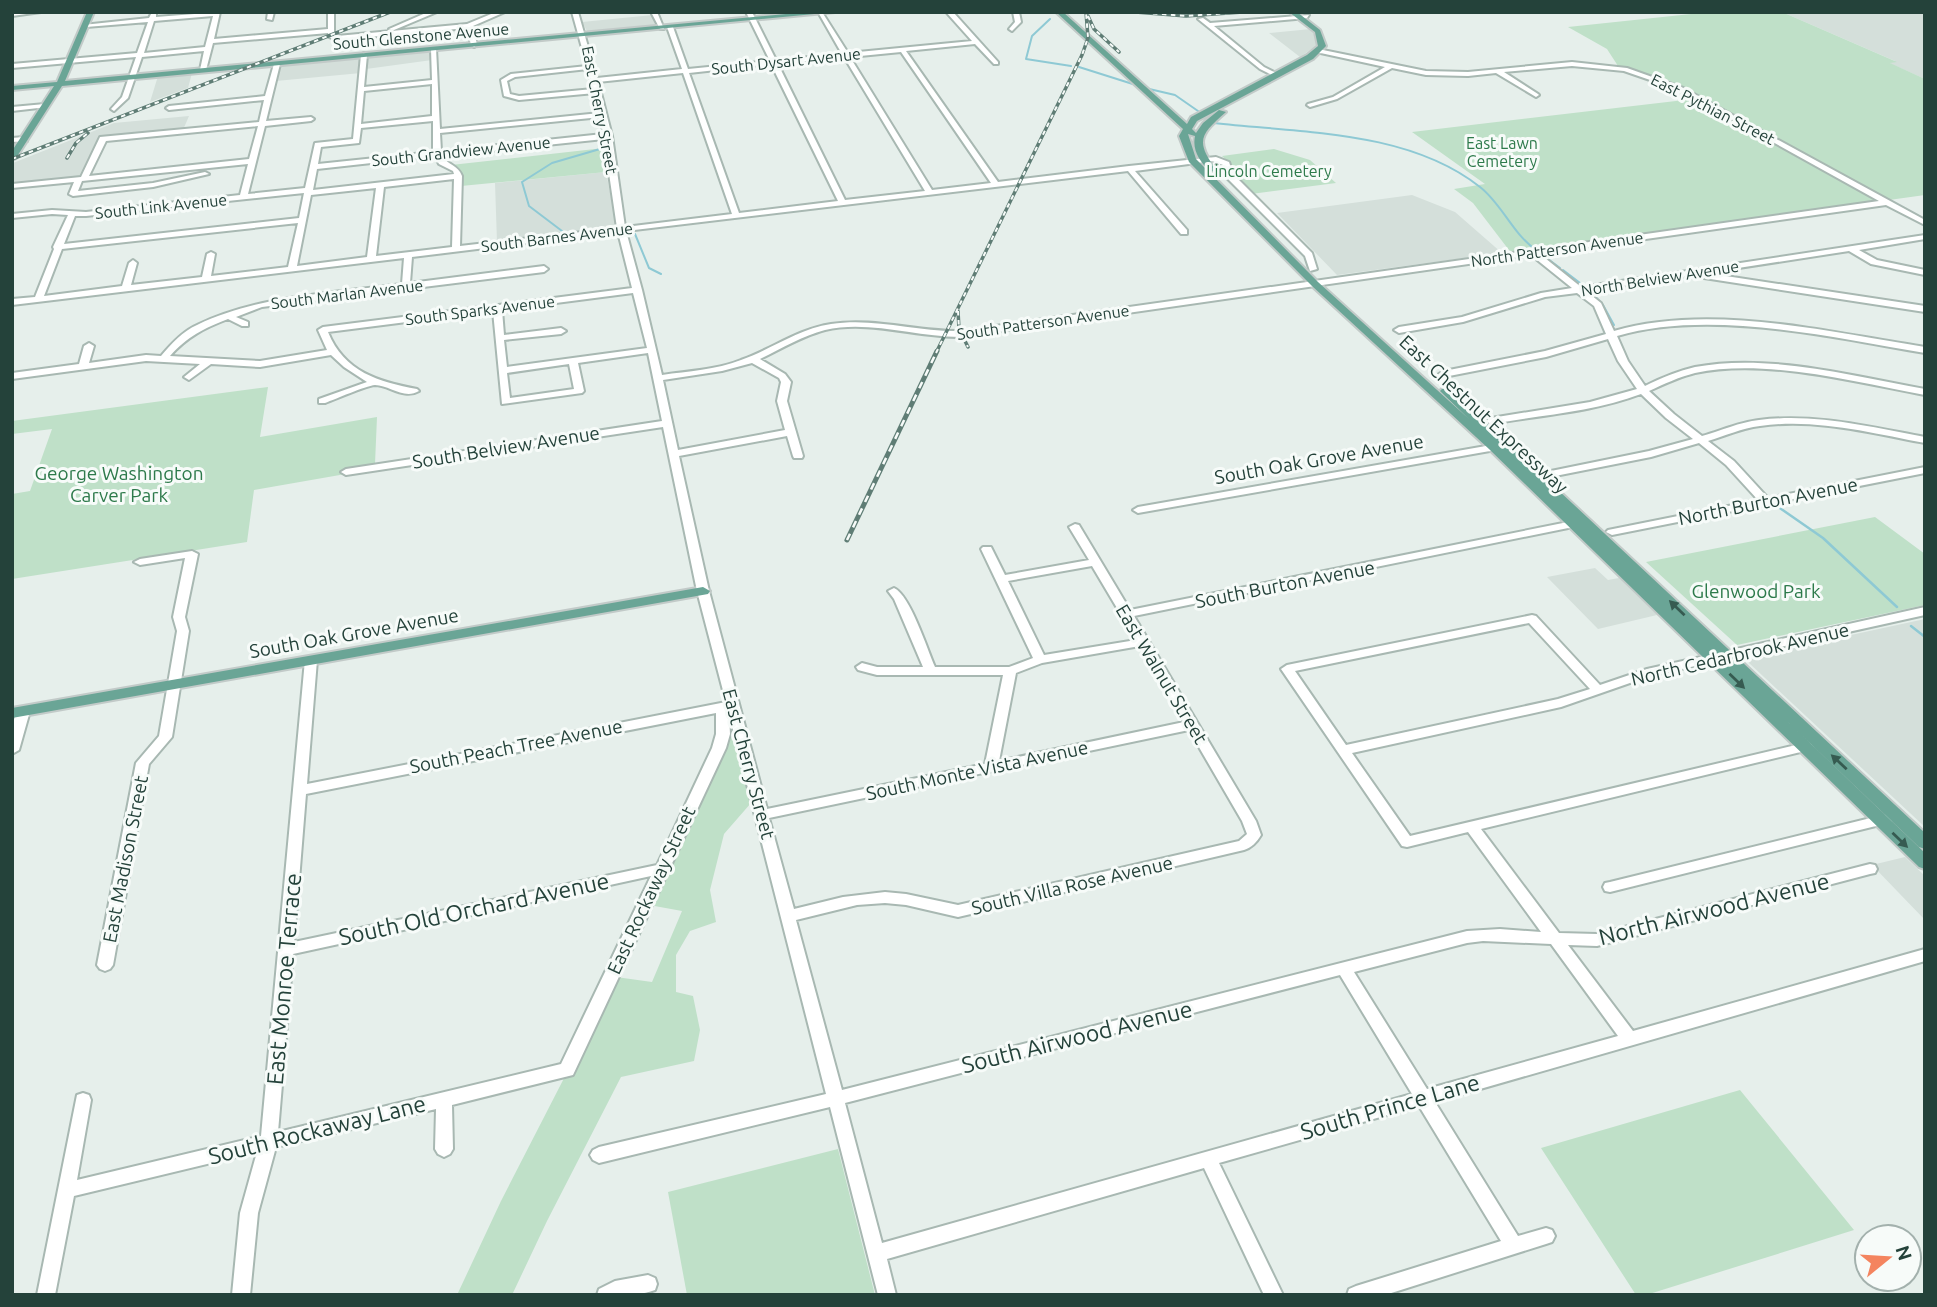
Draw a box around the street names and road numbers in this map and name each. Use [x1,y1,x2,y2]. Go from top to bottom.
street label: South Glenstone Avenue [332,19,510,53]
street label: East Cherry Street [579,44,621,176]
street label: South Dysart Avenue [710,44,862,78]
street label: East Pythian Street [1648,70,1779,148]
street label: South Grandview Avenue [371,133,551,169]
street label: South Link Avenue [94,190,228,222]
street label: South Barnes Avenue [480,219,634,255]
street label: North Patterson Avenue [1470,228,1644,270]
street label: North Belview Avenue [1580,257,1740,299]
street label: South Marlan Avenue [270,276,424,312]
street label: South Sparks Avenue [404,292,556,328]
street label: South Patterson Avenue [956,301,1130,343]
street label: East Chestnut Expressway [1395,330,1573,498]
street label: South Belview Avenue [411,421,601,473]
street label: South Oak Grove Avenue [1213,430,1425,488]
street label: North Burton Avenue [1676,473,1860,529]
street label: South Burton Avenue [1193,556,1377,612]
street label: East Walnut Street [1112,600,1213,748]
street label: South Oak Grove Avenue [248,604,460,662]
street label: North Cedarbrook Avenue [1629,618,1851,690]
street label: East Cherry Street [718,686,780,842]
street label: South Peach Tree Avenue [408,715,624,777]
street label: South Monte Vista Avenue [864,736,1090,804]
street label: East Madison Street [98,773,152,945]
street label: East Rockaway Street [602,802,700,977]
street label: South Villa Rose Avenue [969,851,1175,919]
street label: South Old Orchard Avenue [336,868,611,949]
street label: North Airwood Avenue [1596,868,1832,949]
street label: East Monroe Terrace [262,872,305,1086]
street label: South Airwood Avenue [959,996,1195,1077]
street label: South Prince Lane [1297,1069,1482,1144]
street label: South Rockaway Lane [206,1090,428,1169]

